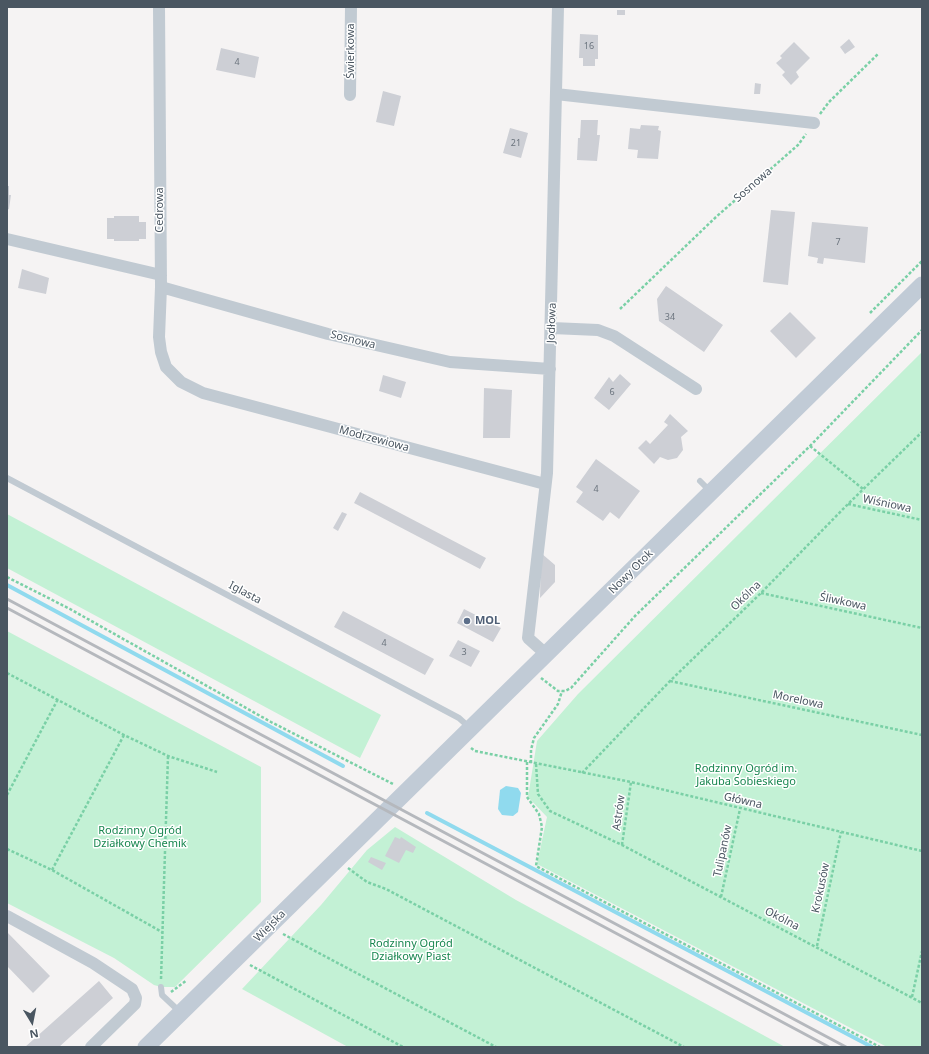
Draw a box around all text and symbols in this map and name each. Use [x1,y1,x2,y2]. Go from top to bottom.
street label: Świerkowa [344,23,358,79]
house number: 16 [584,41,594,51]
house number: 4 [234,57,240,67]
house number: 21 [511,138,521,148]
street label: Sosnowa [731,165,775,205]
street label: Cedrowa [153,187,167,233]
house number: 7 [835,237,841,247]
street label: Jodłowa [545,303,559,343]
house number: 34 [665,312,675,322]
street label: Sosnowa [329,328,377,352]
house number: 6 [609,387,615,397]
street label: Modrzewiowa [338,423,410,455]
house number: 4 [593,484,599,494]
street label: Wiśniowa [862,492,912,516]
street label: Nowy Otok [606,547,656,597]
street label: Okólna [728,578,764,614]
street label: Iglasta [226,579,264,607]
street label: Śliwkowa [818,591,868,613]
place label: MOL [475,614,500,628]
marker: MOL [462,616,472,626]
house number: 4 [381,638,387,648]
house number: 3 [461,647,467,657]
street label: Morelowa [772,688,824,712]
park label: Rodzinny Ogród im. Jakuba Sobieskiego [695,762,797,788]
street label: Główna [723,790,763,812]
street label: Astrów [610,794,628,832]
park label: Rodzinny Ogród Działkowy Chemik [93,824,187,850]
street label: Tulipanów [711,824,735,878]
street label: Krokusów [809,862,833,914]
street label: Okólna [763,905,801,933]
street label: Wiejska [251,907,289,945]
park label: Rodzinny Ogród Działkowy Piast [369,937,453,963]
north arrow [12,1002,52,1042]
text: N [28,1026,40,1042]

